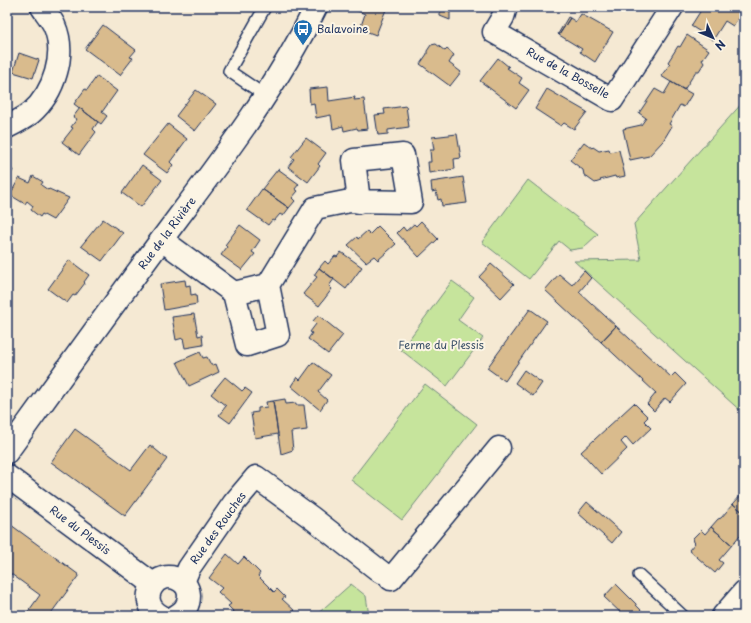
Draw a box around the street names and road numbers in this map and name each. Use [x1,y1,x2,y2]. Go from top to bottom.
street label: Rue de la Bosselle [524,43,613,102]
street label: Rue de la Rivière [134,193,200,273]
street label: Rue des Rouches [185,488,250,567]
street label: Rue du Plessis [46,501,114,558]

